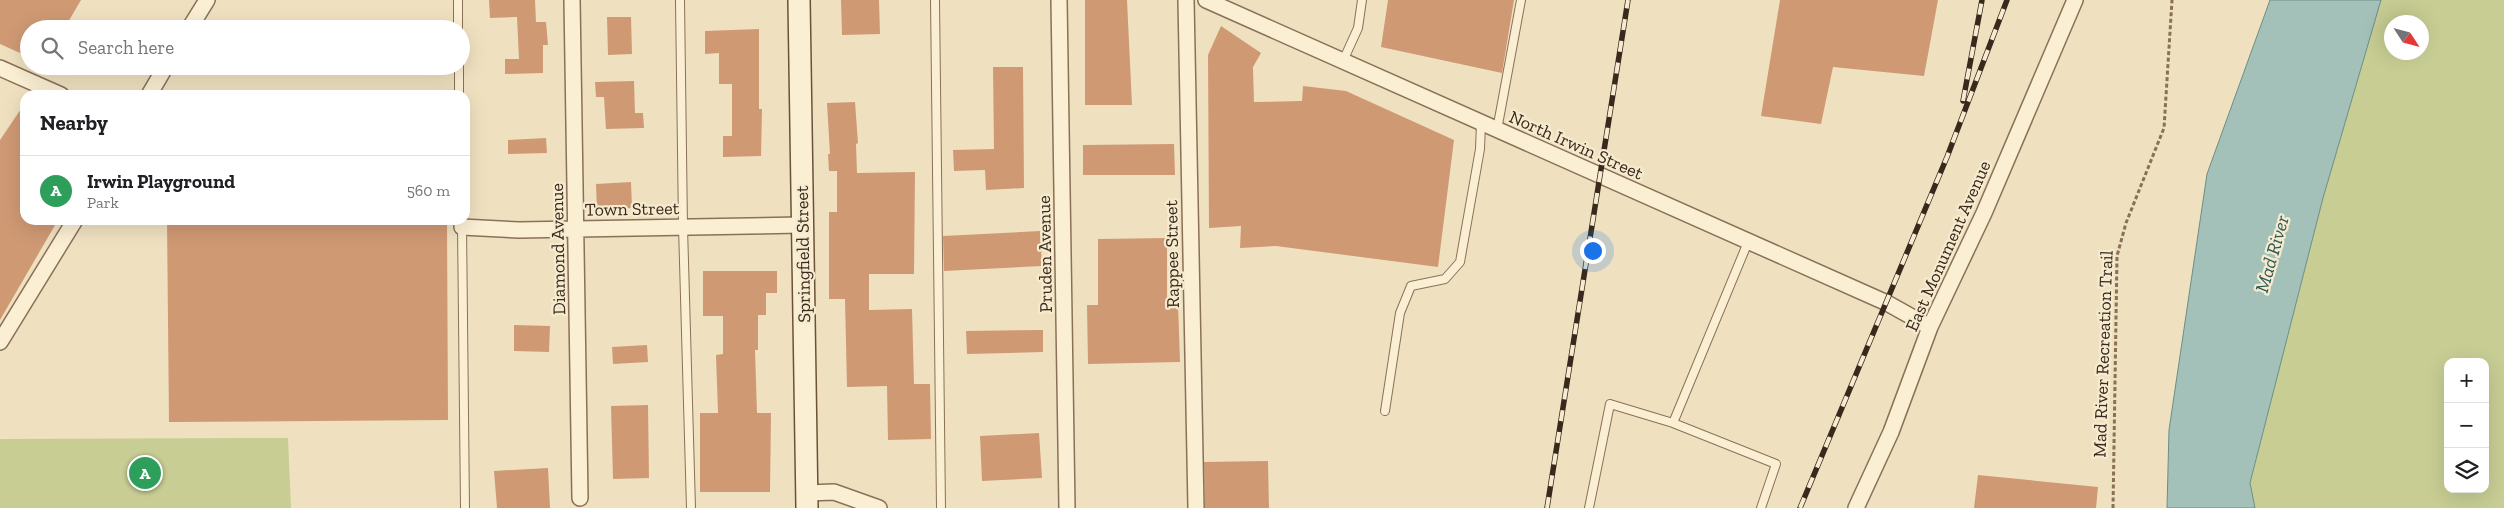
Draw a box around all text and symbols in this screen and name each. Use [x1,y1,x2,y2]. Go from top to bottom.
north arrow [2384,15,2429,60]
search box [20,20,470,75]
icon: search [38,34,66,62]
text: Search here [78,36,174,59]
street label: North Irwin Street [1506,106,1647,185]
text: Nearby [40,110,108,135]
street label: East Monument Avenue [1900,157,1996,335]
text: Irwin Playground [87,170,235,193]
text: A [51,181,62,200]
text: 560 m [407,181,450,200]
street label: Diamond Avenue [546,183,570,315]
street label: Springfield Street [791,185,815,323]
text: Park [87,193,119,212]
street label: Pruden Avenue [1033,195,1057,313]
street label: Town Street [584,197,680,221]
street label: Rappee Street [1160,199,1184,308]
water label: Mad River [2250,212,2294,295]
your location [1580,238,1606,264]
street label: Mad River Recreation Trail [2088,250,2118,458]
map controls [2444,358,2489,493]
button: + [2444,358,2489,403]
button: − [2444,403,2489,448]
button: layers [2444,448,2489,493]
pin: A [129,454,161,492]

